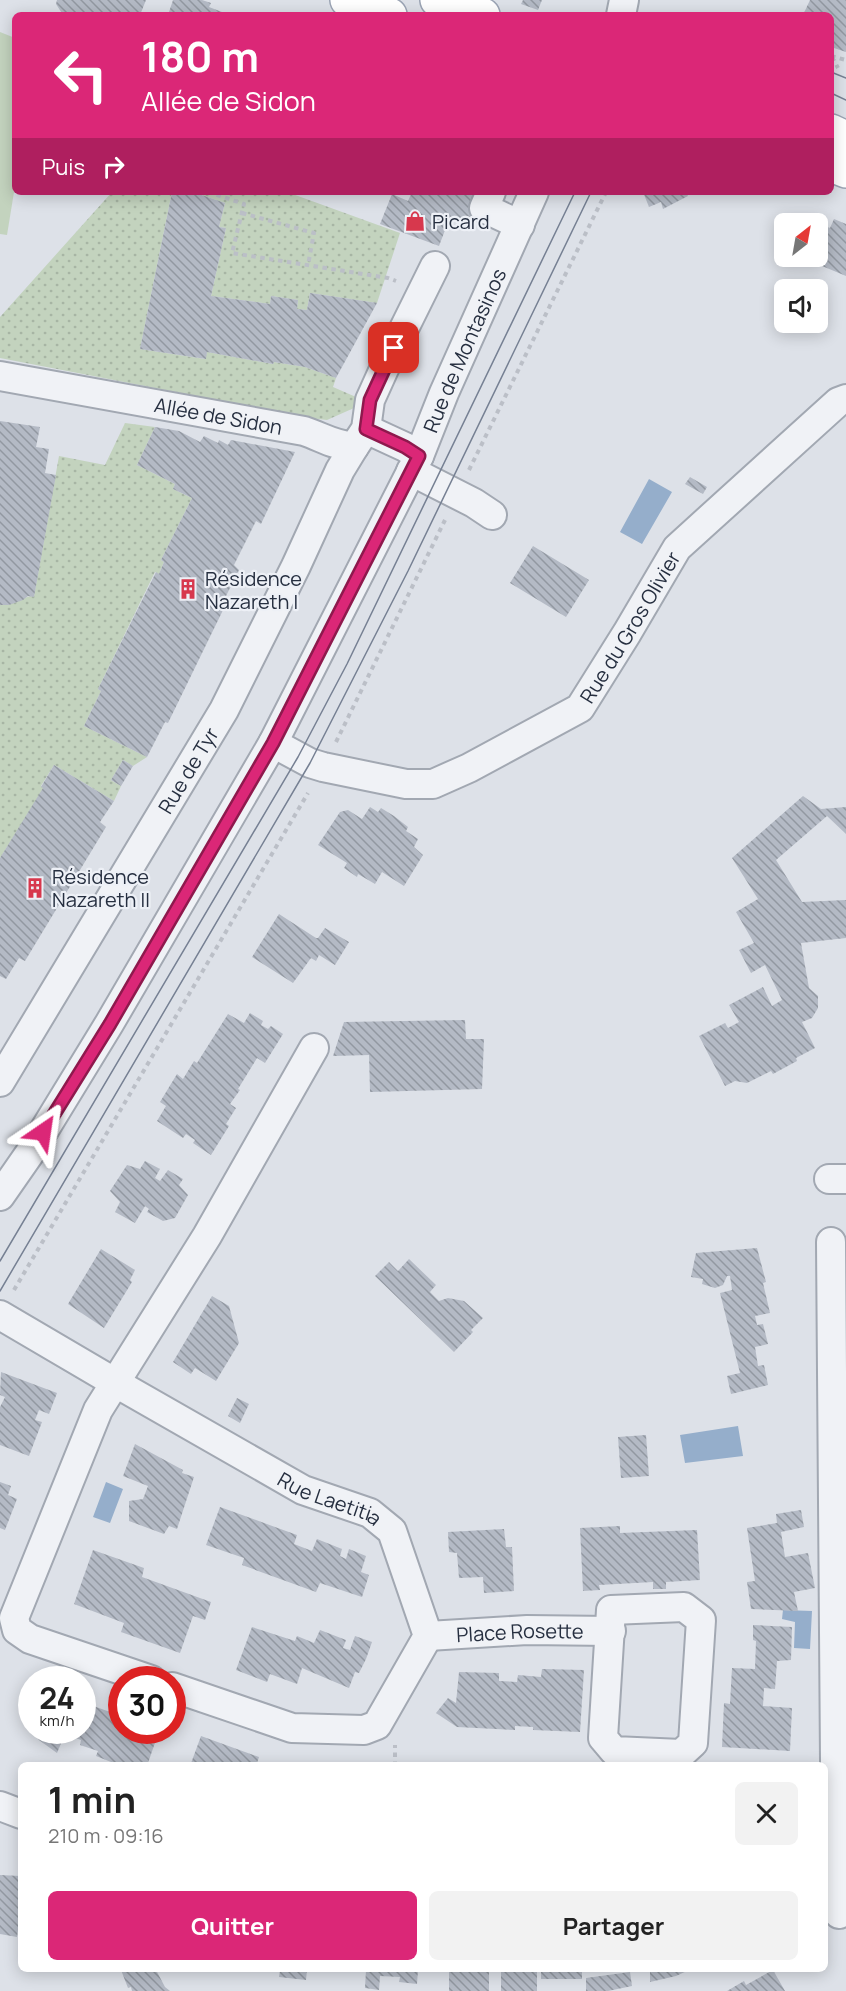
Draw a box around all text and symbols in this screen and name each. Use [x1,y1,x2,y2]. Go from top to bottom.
text: 180 m [141,27,259,85]
icon: left [42,36,120,114]
text: Allée de Sidon [141,82,316,119]
icon: right [97,150,130,183]
text: Puis [42,152,85,182]
place label: Picard [432,208,490,235]
shop icon: Picard [403,209,427,233]
north arrow [774,213,828,267]
map controls [774,213,828,333]
street label: Rue de Montasinos [416,264,512,436]
button: sound [774,279,828,333]
pin [368,322,419,373]
icon: arrive [377,331,410,364]
street label: Allée de Sidon [152,391,285,440]
street label: Rue du Gros Olivier [573,546,686,708]
place label: Résidence Nazareth I [205,565,302,615]
building icon: Résidence Nazareth I [176,577,200,601]
street label: Rue de Tyr [151,722,224,818]
place label: Résidence Nazareth II [52,863,150,913]
building icon: Résidence Nazareth II [23,876,47,900]
position arrow [11,1100,75,1164]
street label: Rue Laetitia [273,1465,388,1531]
street label: Place Rosette [455,1616,584,1648]
speed limit sign: 30 [108,1666,186,1744]
text: 24 [39,1677,75,1718]
text: km/h [40,1710,74,1731]
text: 1 min [48,1775,136,1824]
button: close [735,1782,798,1845]
text: 210 m · 09:16 [48,1822,164,1849]
button: Quitter [48,1891,417,1960]
button: Partager [429,1891,798,1960]

